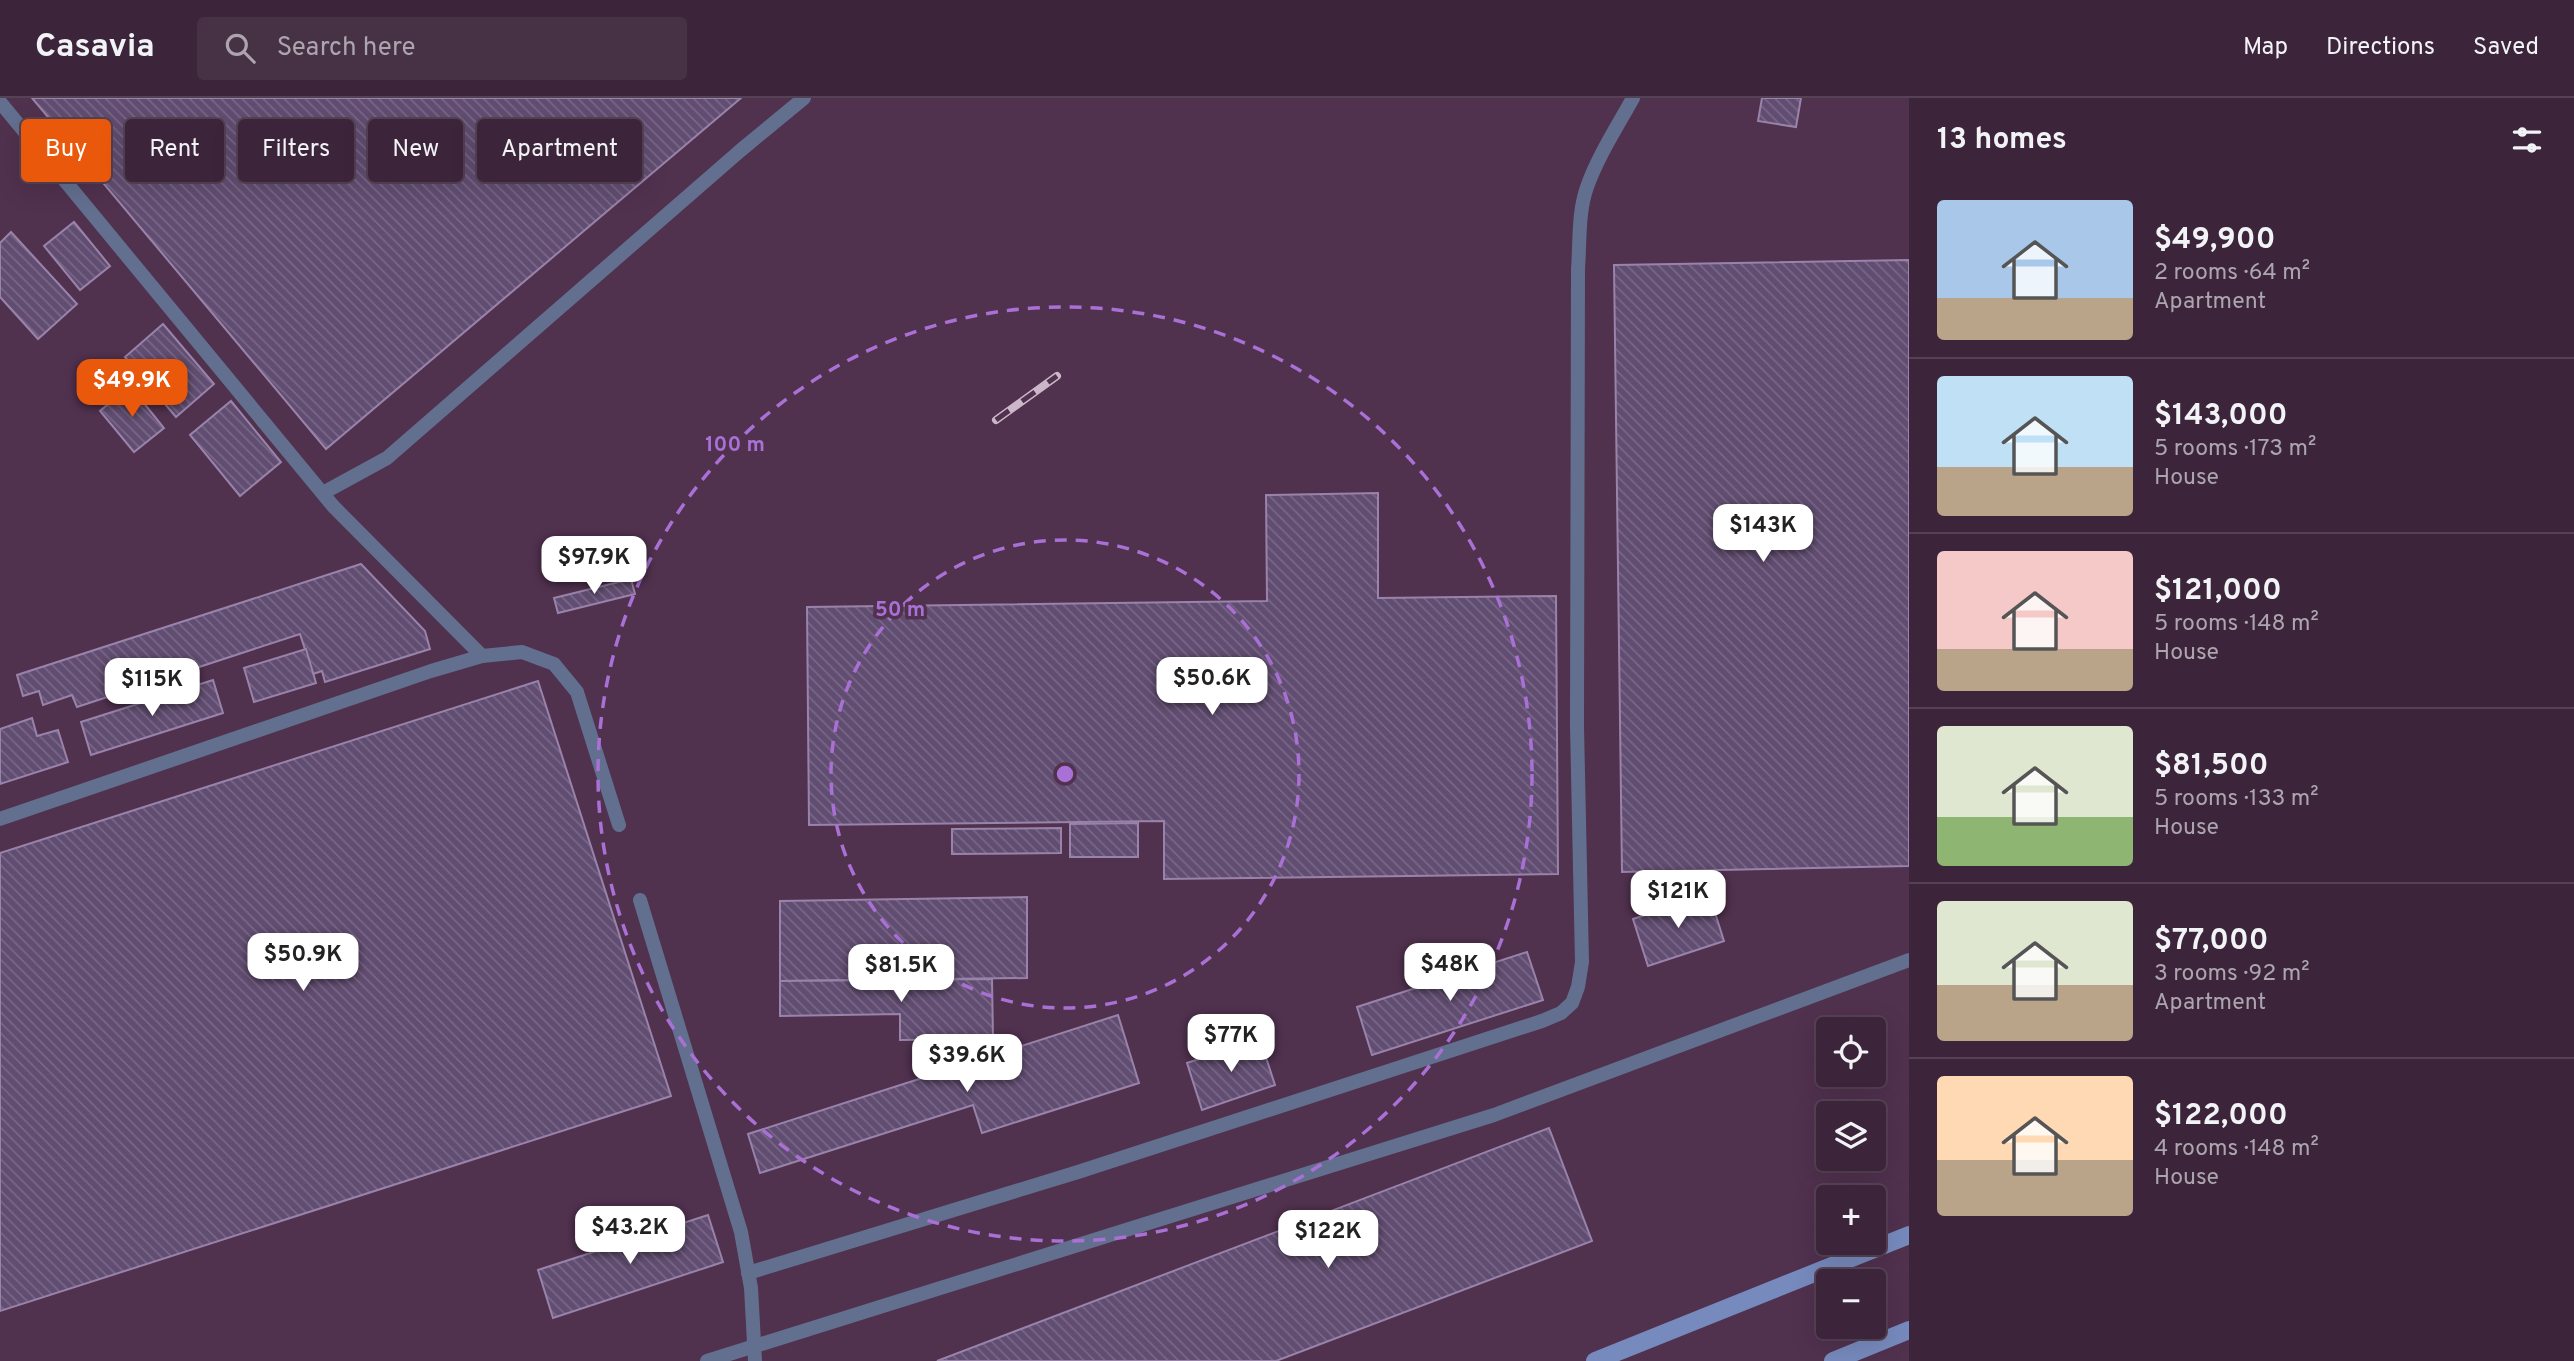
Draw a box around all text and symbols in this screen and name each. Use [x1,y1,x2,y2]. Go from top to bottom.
search box [197,17,687,80]
text: Casavia [35,27,155,69]
icon: search [221,29,259,67]
text: Search here [277,32,416,65]
text: Map [2243,33,2288,63]
text: Directions [2326,33,2435,63]
text: Saved [2473,33,2539,63]
chip: Buy [21,119,111,182]
chip: Rent [125,119,224,182]
chip: Filters [238,119,354,182]
chip: New [368,119,463,182]
chip: Apartment [477,119,642,182]
icon: filters [2508,121,2546,159]
text: 13 homes [1937,122,2067,159]
text: $49,900 [2154,222,2275,259]
icon: home [1993,228,2077,312]
text: 2 rooms · 64 m² [2154,259,2310,288]
text: Apartment [2154,288,2266,317]
pin: $49.9K [75,360,189,419]
text: $49.9K [93,367,171,396]
text: $143,000 [2154,398,2288,435]
icon: home [1993,404,2077,488]
text: 100 m [705,432,765,459]
text: 5 rooms · 173 m² [2154,435,2316,464]
text: House [2154,464,2219,493]
pin: $143K [1714,504,1812,564]
text: $143K [1729,512,1797,541]
pin: $97.9K [537,536,651,596]
text: $97.9K [557,544,631,573]
text: $121,000 [2154,573,2282,610]
icon: home [1993,579,2077,663]
text: 50 m [875,597,925,624]
text: 5 rooms · 148 m² [2154,610,2319,639]
text: House [2154,639,2219,668]
pin: $115K [103,658,201,718]
pin: $50.6K [1155,658,1269,717]
text: $50.6K [1172,665,1252,694]
text: $115K [121,666,183,695]
text: $81,500 [2154,748,2269,785]
icon: home [1993,754,2077,838]
centre of rings [1053,762,1077,786]
text: 5 rooms · 133 m² [2154,785,2319,814]
text: House [2154,814,2219,843]
pin: $121K [1629,870,1727,930]
text: $121K [1647,878,1709,907]
text: $77,000 [2154,923,2269,960]
icon: home [1993,929,2077,1013]
pin: $50.9K [246,934,360,993]
text: $50.9K [263,941,343,970]
pin: $81.5K [844,944,958,1004]
pin: $48K [1409,944,1491,1003]
text: $48K [1420,951,1480,980]
text: $81.5K [864,952,938,981]
text: 3 rooms · 92 m² [2154,960,2310,989]
text: Apartment [2154,989,2266,1018]
pin: $77K [1190,1014,1272,1074]
map controls [1816,1017,1886,1339]
button: locate [1816,1017,1886,1087]
text: $77K [1204,1022,1258,1051]
pin: $39.6K [910,1034,1024,1094]
text: $39.6K [928,1042,1006,1071]
text: $122,000 [2154,1098,2288,1135]
button: layers [1816,1101,1886,1171]
icon: home [1993,1104,2077,1188]
text: 4 rooms · 148 m² [2154,1135,2319,1164]
text: House [2154,1164,2219,1193]
button: + [1816,1185,1886,1255]
pin: $43.2K [573,1206,687,1266]
pin: $122K [1279,1210,1377,1270]
text: $43.2K [591,1214,669,1243]
text: $122K [1294,1218,1362,1247]
button: − [1816,1269,1886,1339]

